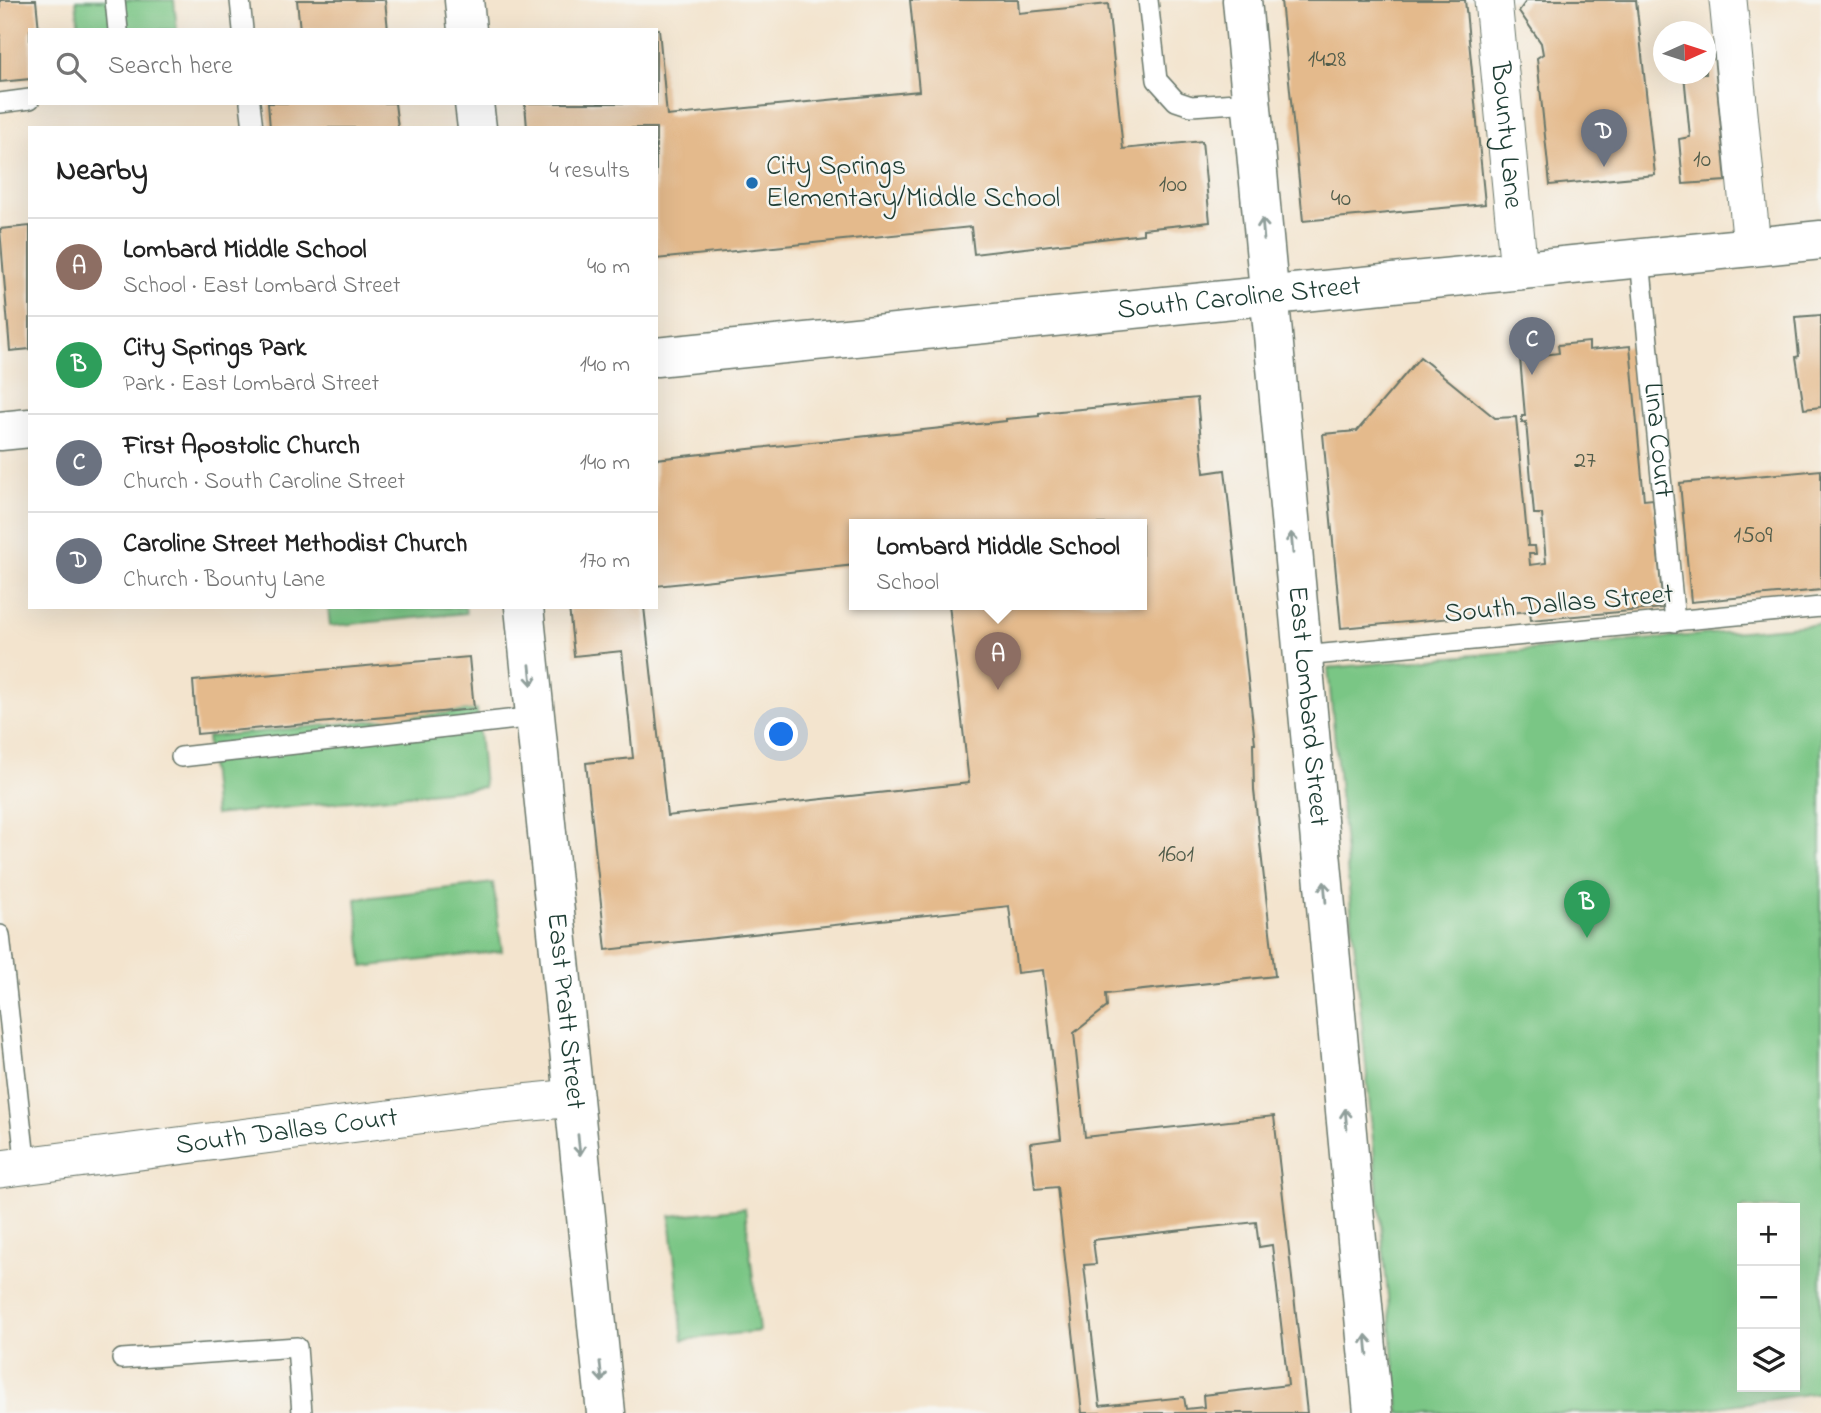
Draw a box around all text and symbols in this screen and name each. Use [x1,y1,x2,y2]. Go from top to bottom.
north arrow [1653,21,1716,84]
search box [28,28,658,105]
house number: 1428 [1308,43,1346,78]
icon: search [52,48,90,86]
text: Search here [108,48,233,86]
street label: Bounty Lane [1478,59,1533,211]
pin: D [1581,109,1627,167]
house number: 10 [1693,143,1711,178]
place label: City Springs Elementary/Middle School [766,147,1060,220]
text: Nearby [56,150,148,194]
text: 4 results [549,155,630,188]
house number: 100 [1159,168,1187,203]
marker: City Springs Elementary/Middle School [744,175,760,191]
house number: 40 [1331,182,1351,217]
one-way arrow [1256,218,1269,241]
text: Lombard Middle School [123,232,367,270]
text: A [72,251,86,284]
text: 40 m [587,251,630,284]
street label: South Caroline Street [1115,266,1363,331]
text: School · East Lombard Street [123,270,401,303]
pin: C [1509,317,1555,375]
text: City Springs Park [123,330,306,368]
text: B [71,349,87,382]
text: 140 m [580,349,630,382]
text: Park · East Lombard Street [123,368,379,401]
street label: Lina Court [1632,381,1683,500]
text: First Apostolic Church [123,428,360,466]
house number: 27 [1574,444,1596,479]
text: C [73,447,85,480]
text: 140 m [580,447,630,480]
text: Church · South Caroline Street [123,466,405,499]
popup [849,519,1147,610]
house number: 1509 [1734,519,1773,554]
text: Caroline Street Methodist Church [123,526,467,564]
text: Lombard Middle School [876,529,1120,567]
one-way arrow [1285,533,1298,555]
text: D [71,545,87,578]
text: 170 m [580,545,630,578]
text: Church · Bounty Lane [123,564,325,597]
text: School [876,567,939,600]
street label: South Dallas Street [1443,575,1675,635]
street label: East Lombard Street [1276,584,1339,828]
pin: A [975,632,1021,690]
one-way arrow [525,663,538,686]
your location [764,717,798,751]
house number: 1601 [1158,838,1194,873]
pin: B [1564,880,1610,938]
one-way arrow [1318,881,1331,904]
street label: East Pratt Street [535,911,595,1111]
street label: South Dallas Court [173,1097,400,1167]
one-way arrow [1339,1108,1352,1130]
one-way arrow [572,1133,585,1156]
map controls [1737,1203,1800,1392]
button: + [1737,1203,1800,1266]
button: − [1737,1266,1800,1329]
button: layers [1737,1329,1800,1392]
one-way arrow [1360,1334,1373,1357]
one-way arrow [595,1360,608,1382]

